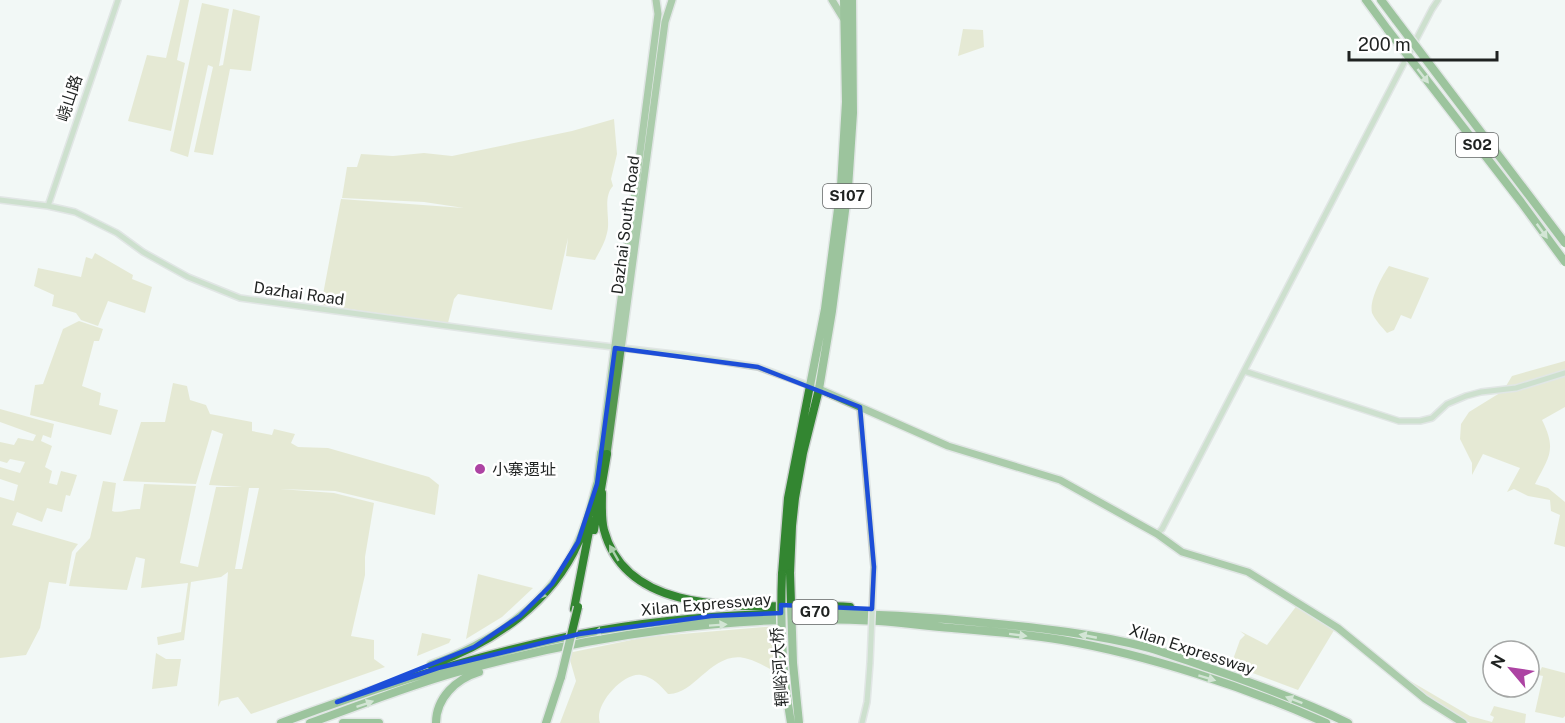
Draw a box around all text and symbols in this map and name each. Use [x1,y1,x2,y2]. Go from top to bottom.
scale bar [1349,24,1498,62]
text: 200 m [1358,34,1411,55]
one-way arrow [1417,68,1430,84]
street label: 峣山路 [53,72,86,124]
road number: S02 [1456,133,1498,157]
street label: Dazhai South Road [608,155,643,296]
road number: S107 [823,184,871,208]
one-way arrow [1536,222,1548,238]
street label: Dazhai Road [252,278,346,309]
place label: 小寨遗址 [492,460,556,479]
marker: 小寨遗址 [473,462,487,476]
one-way arrow [609,544,619,561]
one-way arrow [538,585,552,600]
street label: Xilan Expressway [640,589,772,620]
road number: G70 [792,600,838,624]
one-way arrow [709,620,728,630]
street label: Xilan Expressway [1127,620,1257,679]
one-way arrow [592,626,611,635]
street label: 辋峪河大桥 [767,626,792,708]
one-way arrow [1008,630,1027,640]
one-way arrow [1079,631,1098,640]
north arrow [1481,639,1541,699]
text: N [1487,652,1510,672]
one-way arrow [1198,674,1216,683]
one-way arrow [1285,695,1303,704]
one-way arrow [356,698,374,708]

